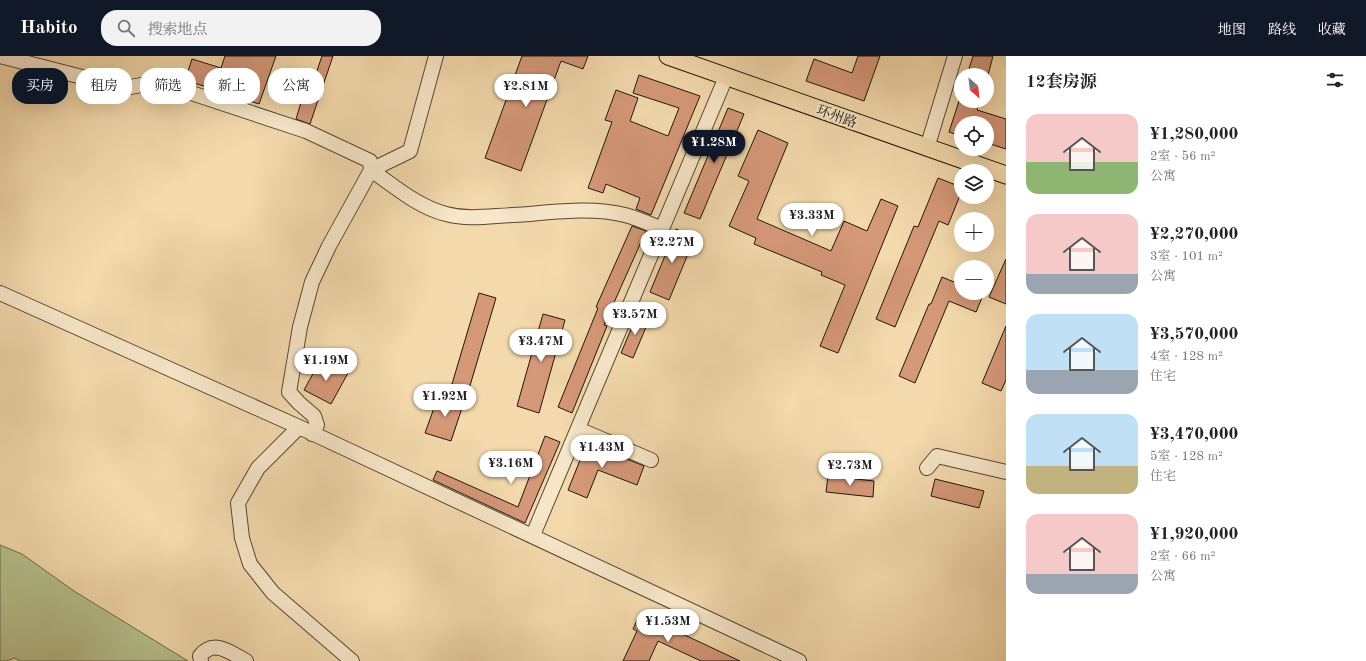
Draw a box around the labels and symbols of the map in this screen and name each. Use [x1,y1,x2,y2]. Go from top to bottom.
north arrow [954,68,994,108]
pin: ¥2.81M [493,74,559,108]
street label: 环州路 [815,102,859,131]
pin: ¥1.28M [681,130,747,164]
pin: ¥3.33M [779,203,845,237]
pin: ¥2.27M [639,230,705,264]
pin: ¥3.57M [602,302,668,336]
pin: ¥3.47M [508,329,574,363]
pin: ¥1.19M [293,348,359,382]
pin: ¥1.92M [412,384,478,418]
pin: ¥1.43M [569,435,635,469]
pin: ¥3.16M [478,451,544,485]
pin: ¥2.73M [817,453,883,487]
pin: ¥1.53M [635,609,701,643]

